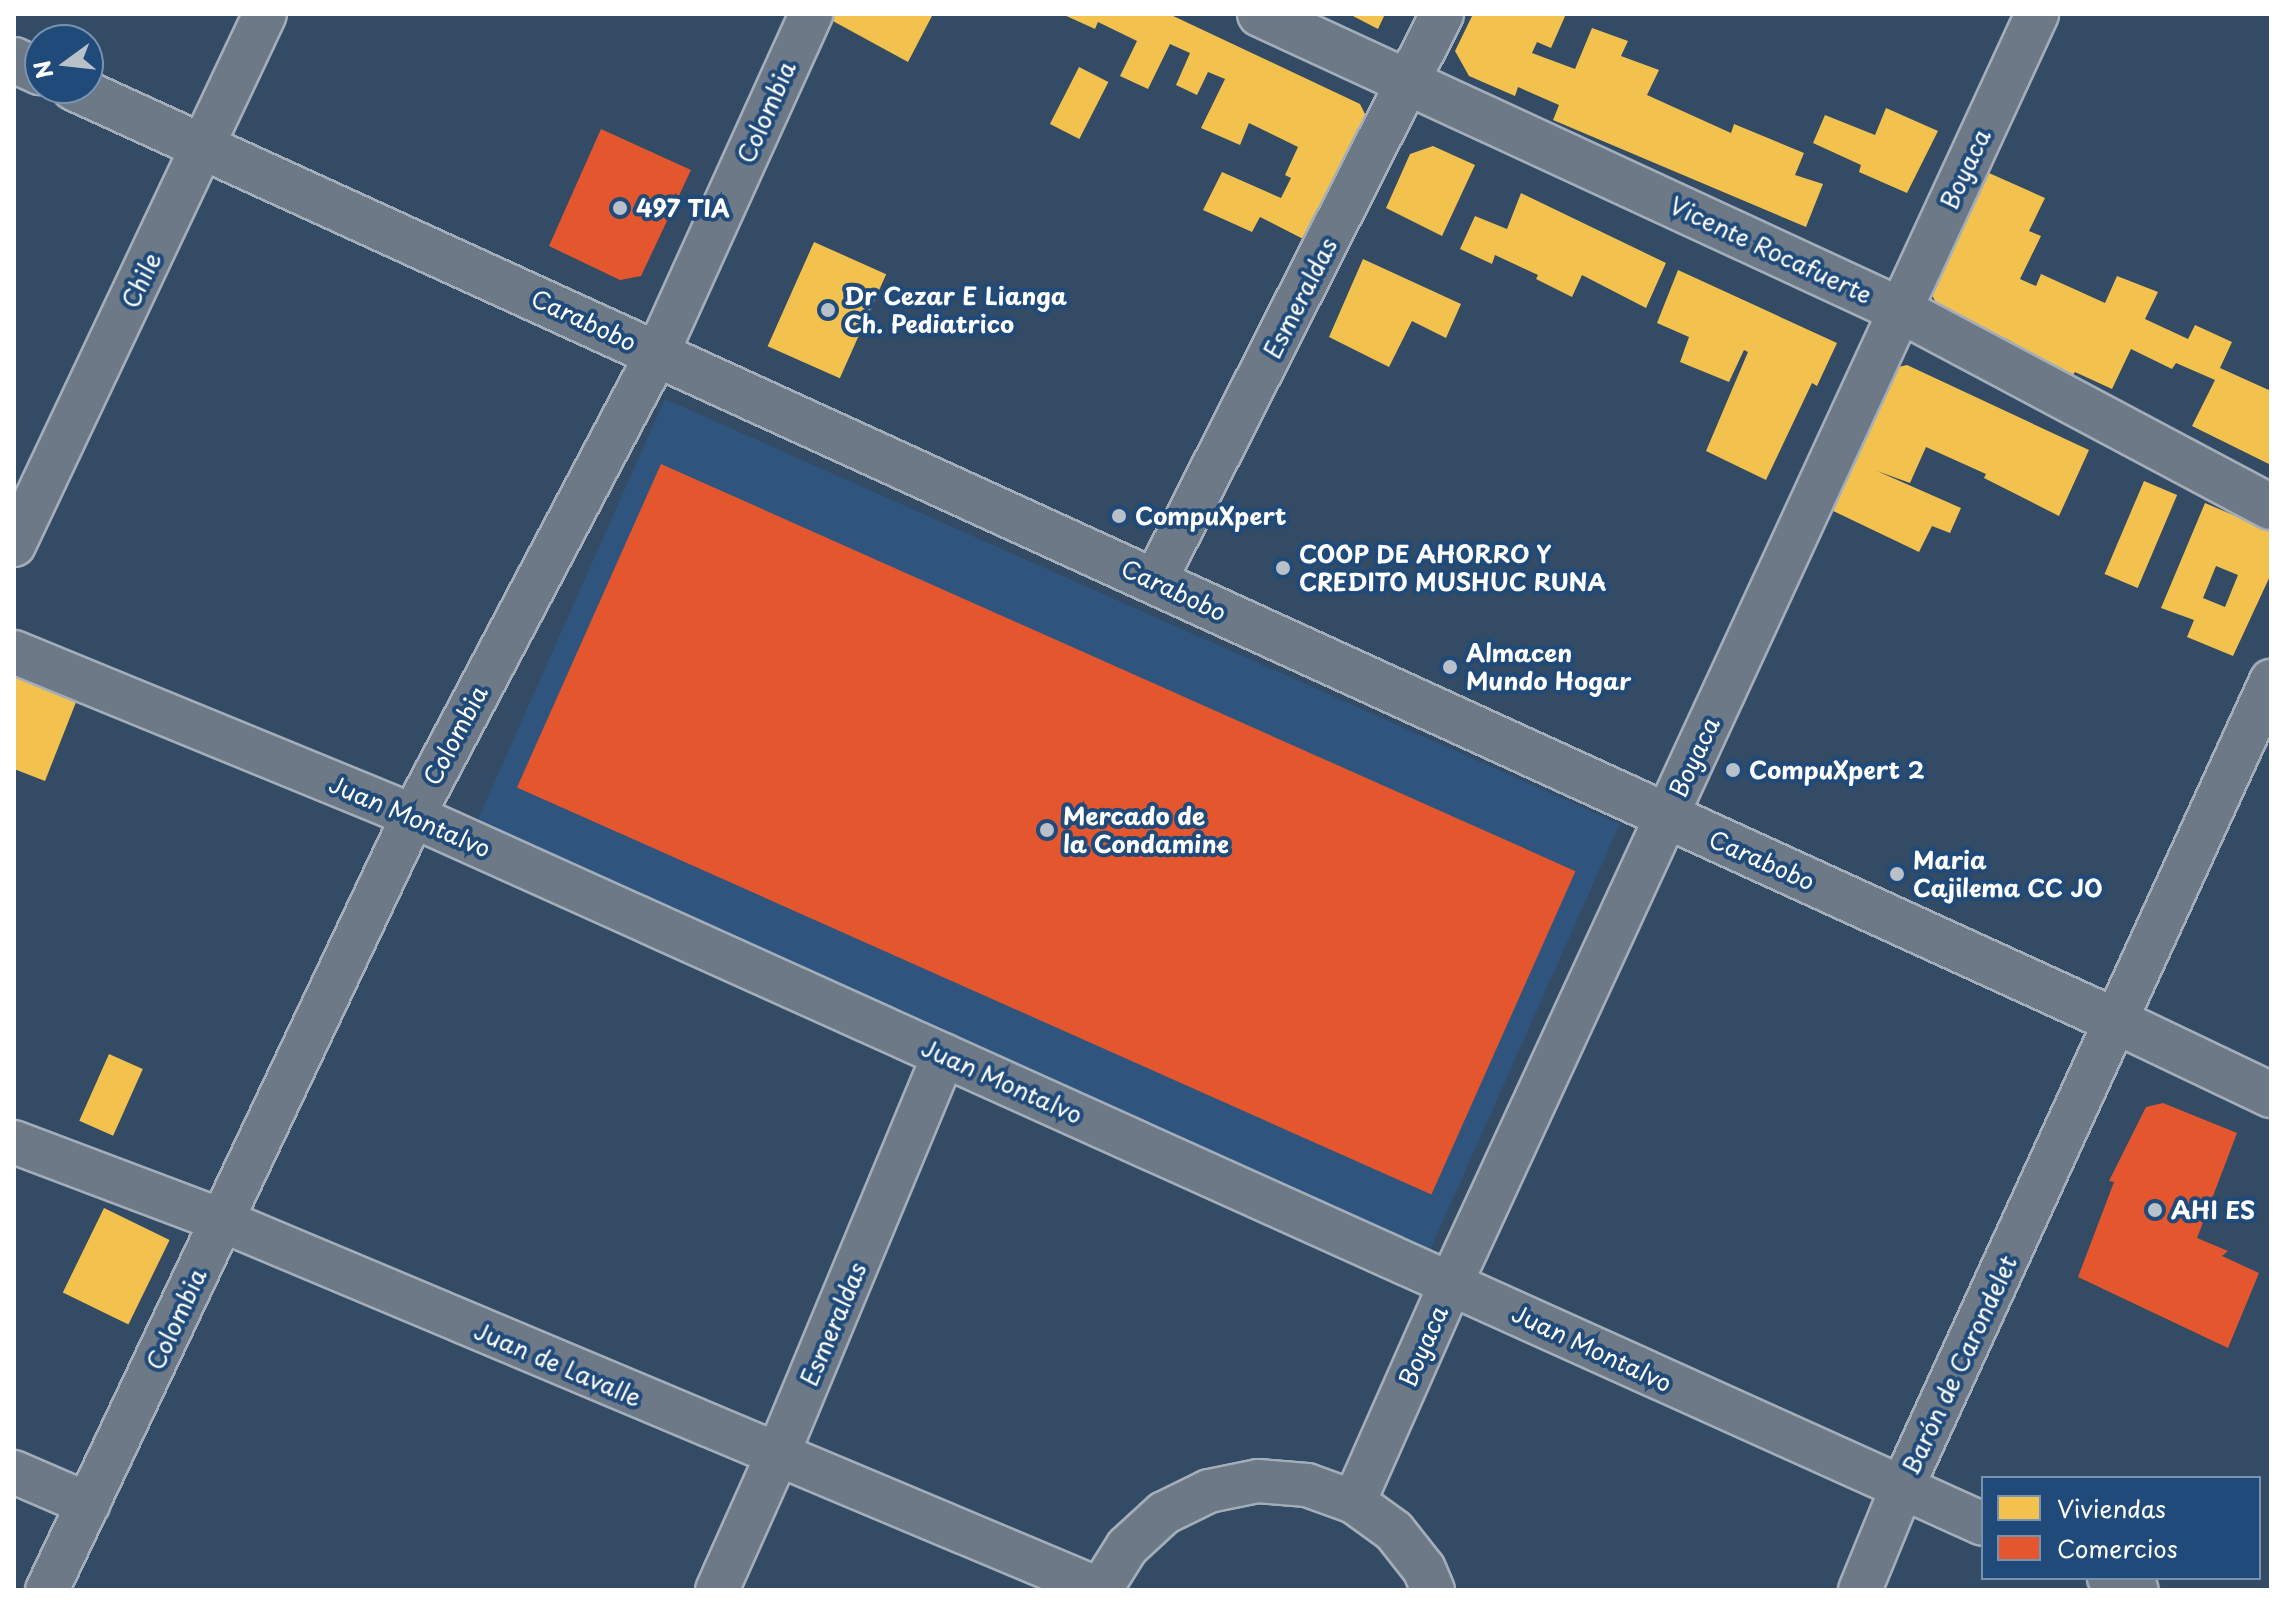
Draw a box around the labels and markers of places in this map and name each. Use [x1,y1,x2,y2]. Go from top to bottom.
place label: 497 TIA [636,194,730,222]
marker: 497 TIA [611,199,629,217]
place label: Dr Cezar E Lianga Ch. Pediatrico [844,282,1068,338]
marker: Dr Cezar E Lianga Ch. Pediatrico [819,301,837,319]
place label: CompuXpert [1135,502,1287,530]
marker: CompuXpert [1110,507,1128,525]
place label: COOP DE AHORRO Y CREDITO MUSHUC RUNA [1299,540,1607,596]
marker: COOP DE AHORRO Y CREDITO MUSHUC RUNA [1274,559,1292,577]
place label: Almacen Mundo Hogar [1466,639,1631,695]
marker: Almacen Mundo Hogar [1441,658,1459,676]
place label: CompuXpert 2 [1749,756,1925,784]
marker: CompuXpert 2 [1724,761,1742,779]
place label: Mercado de la Condamine [1063,802,1230,858]
marker: Mercado de la Condamine [1038,821,1056,839]
place label: Maria Cajilema CC JO [1913,846,2106,902]
marker: Maria Cajilema CC JO [1888,865,1906,883]
place label: AHI ES [2171,1196,2254,1224]
marker: AHI ES [2146,1201,2164,1219]

